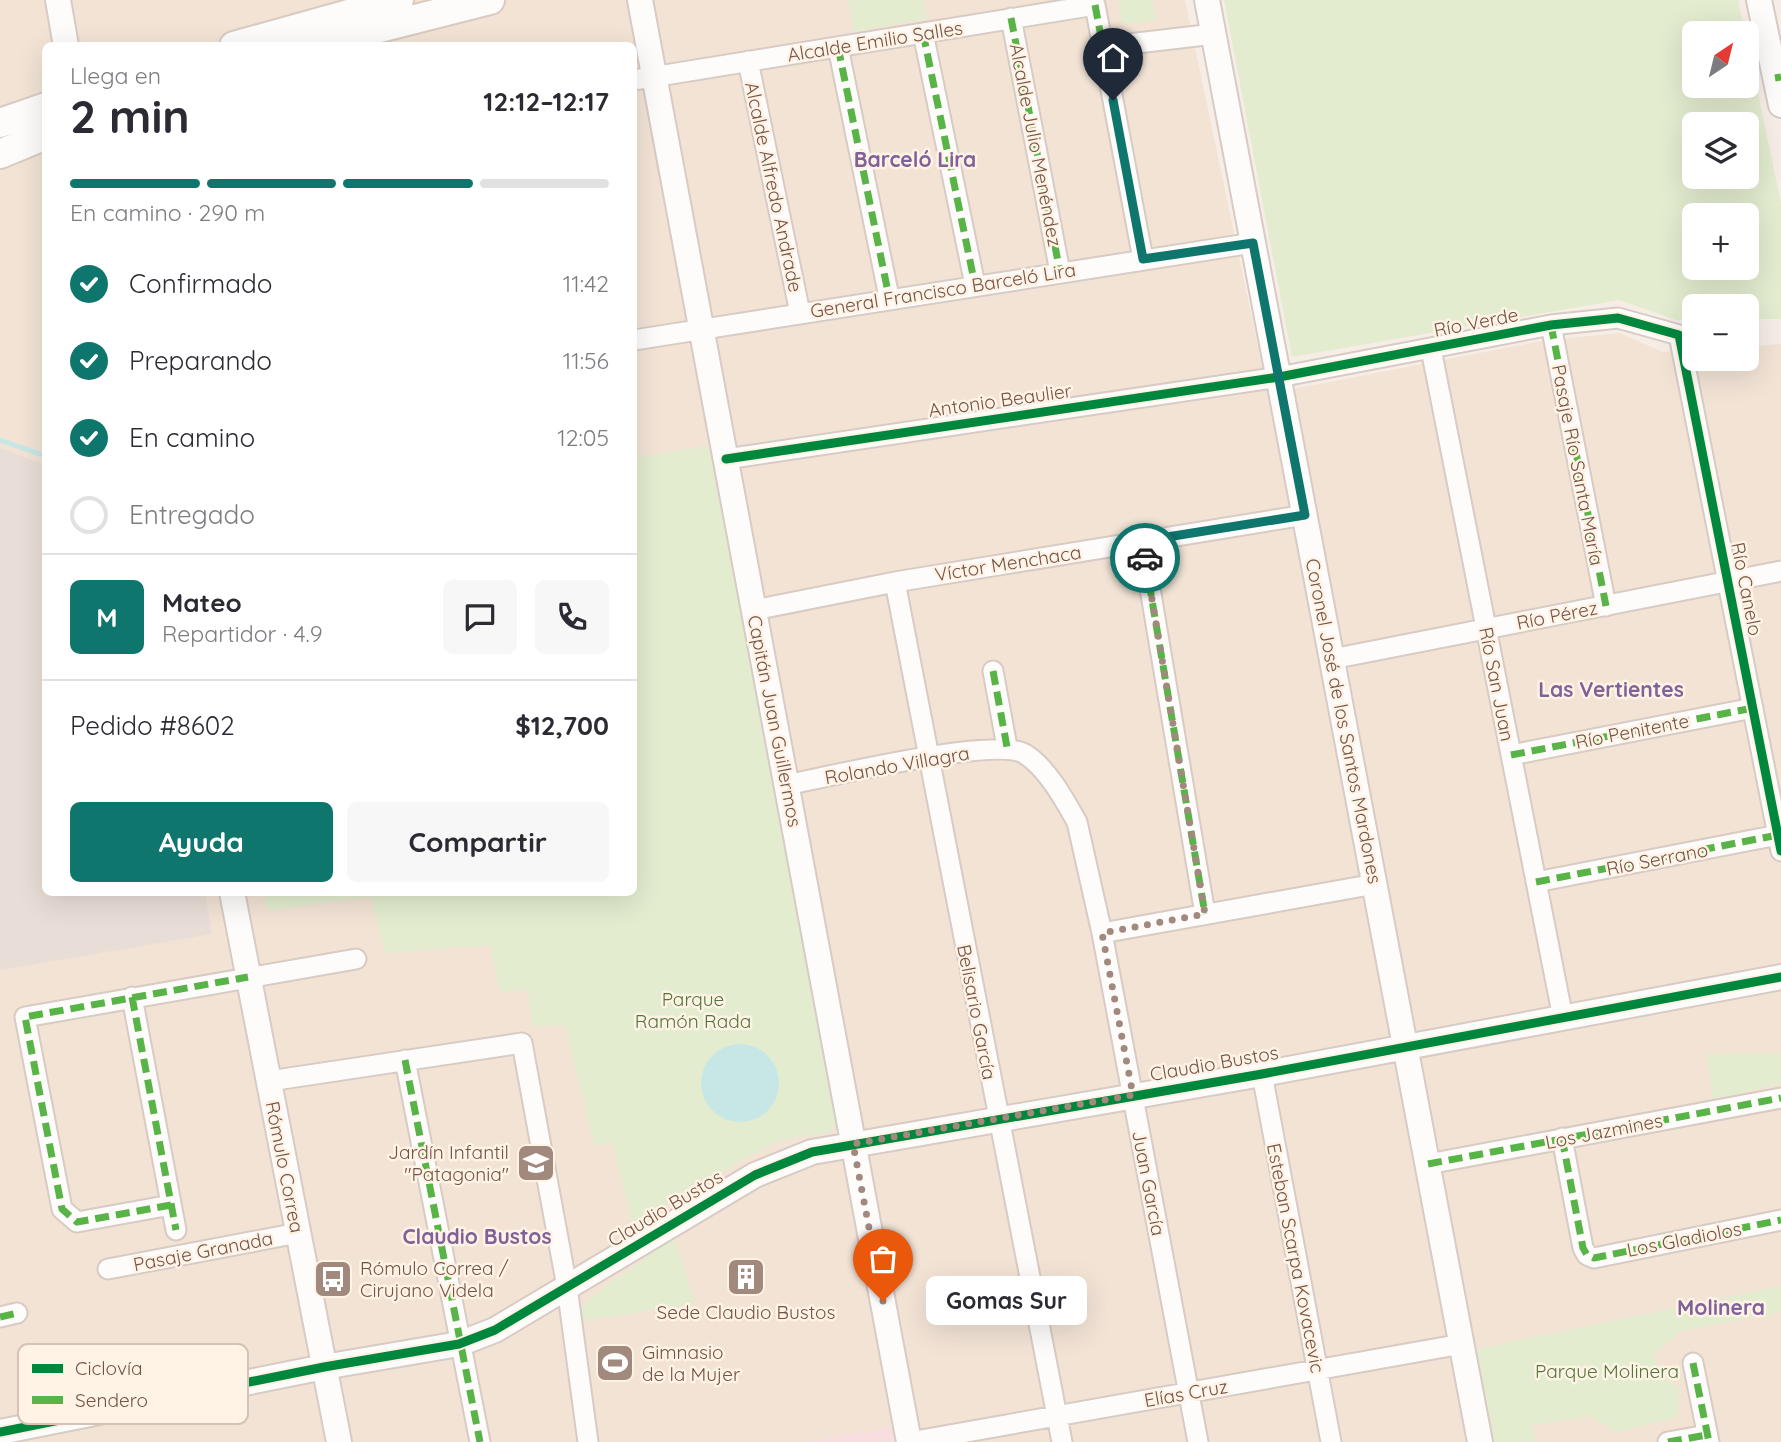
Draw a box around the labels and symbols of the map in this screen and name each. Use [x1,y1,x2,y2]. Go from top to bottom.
street label: Alcalde Emilio Salles [786,15,964,67]
north arrow [1682,21,1759,98]
pin [1083,28,1143,100]
street label: Alcalde Julio Menéndez [1004,41,1068,249]
street label: Alcalde Alfredo Andrade [740,80,808,294]
district label: Barceló Lira [854,146,976,172]
street label: General Francisco Barceló Lira [809,257,1077,323]
street label: Río Verde [1432,302,1520,342]
street label: Pasaje Río Santa María [1547,362,1609,568]
street label: Antonio Beaulier [927,378,1074,422]
courier [1110,523,1180,593]
street label: Víctor Menchaca [933,540,1083,586]
street label: Río Canelo [1726,540,1768,638]
street label: Coronel José de los Santos Mardones [1301,556,1387,886]
street label: Río Pérez [1514,595,1600,635]
street label: Capitán Juan Guillermos [743,613,807,829]
street label: Río San Juan [1474,625,1520,743]
district label: Las Vertientes [1538,676,1684,702]
street label: Río Penitente [1573,708,1691,754]
street label: Rolando Villagra [823,740,971,790]
street label: Río Serrano [1604,837,1710,881]
street label: Belisario García [952,942,1002,1082]
park label: Parque Ramón Rada [635,987,751,1033]
street label: Claudio Bustos [1148,1040,1280,1086]
street label: Rómulo Correa [260,1099,310,1235]
street label: Los Jazmines [1543,1108,1665,1154]
street label: Juan García [1127,1128,1171,1238]
place label: Jardín Infantil "Patagonia" [388,1140,509,1186]
street label: Esteban Scarpa Kovacevic [1262,1141,1330,1375]
school or university icon: Jardín Infantil "Patagonia" [515,1142,557,1184]
street label: Claudio Bustos [603,1164,727,1252]
street label: Los Gladiolos [1625,1216,1743,1262]
district label: Claudio Bustos [402,1223,552,1249]
street label: Pasaje Granada [131,1226,275,1276]
pin [853,1229,913,1301]
place label: Rómulo Correa / Cirujano Videla [360,1256,509,1302]
building icon: Sede Claudio Bustos [725,1256,767,1298]
bus stop icon: Rómulo Correa / Cirujano Videla [312,1258,354,1300]
callout: Gomas Sur [925,1276,1086,1326]
district label: Molinera [1677,1294,1765,1320]
place label: Sede Claudio Bustos [657,1300,835,1324]
place label: Gimnasio de la Mujer [642,1340,741,1386]
sports icon: Gimnasio de la Mujer [594,1342,636,1384]
legend [18,1344,248,1424]
text: Ciclovía [75,1356,143,1380]
park label: Parque Molinera [1535,1359,1679,1383]
street label: Elías Cruz [1142,1374,1230,1412]
text: Sendero [75,1388,148,1412]

